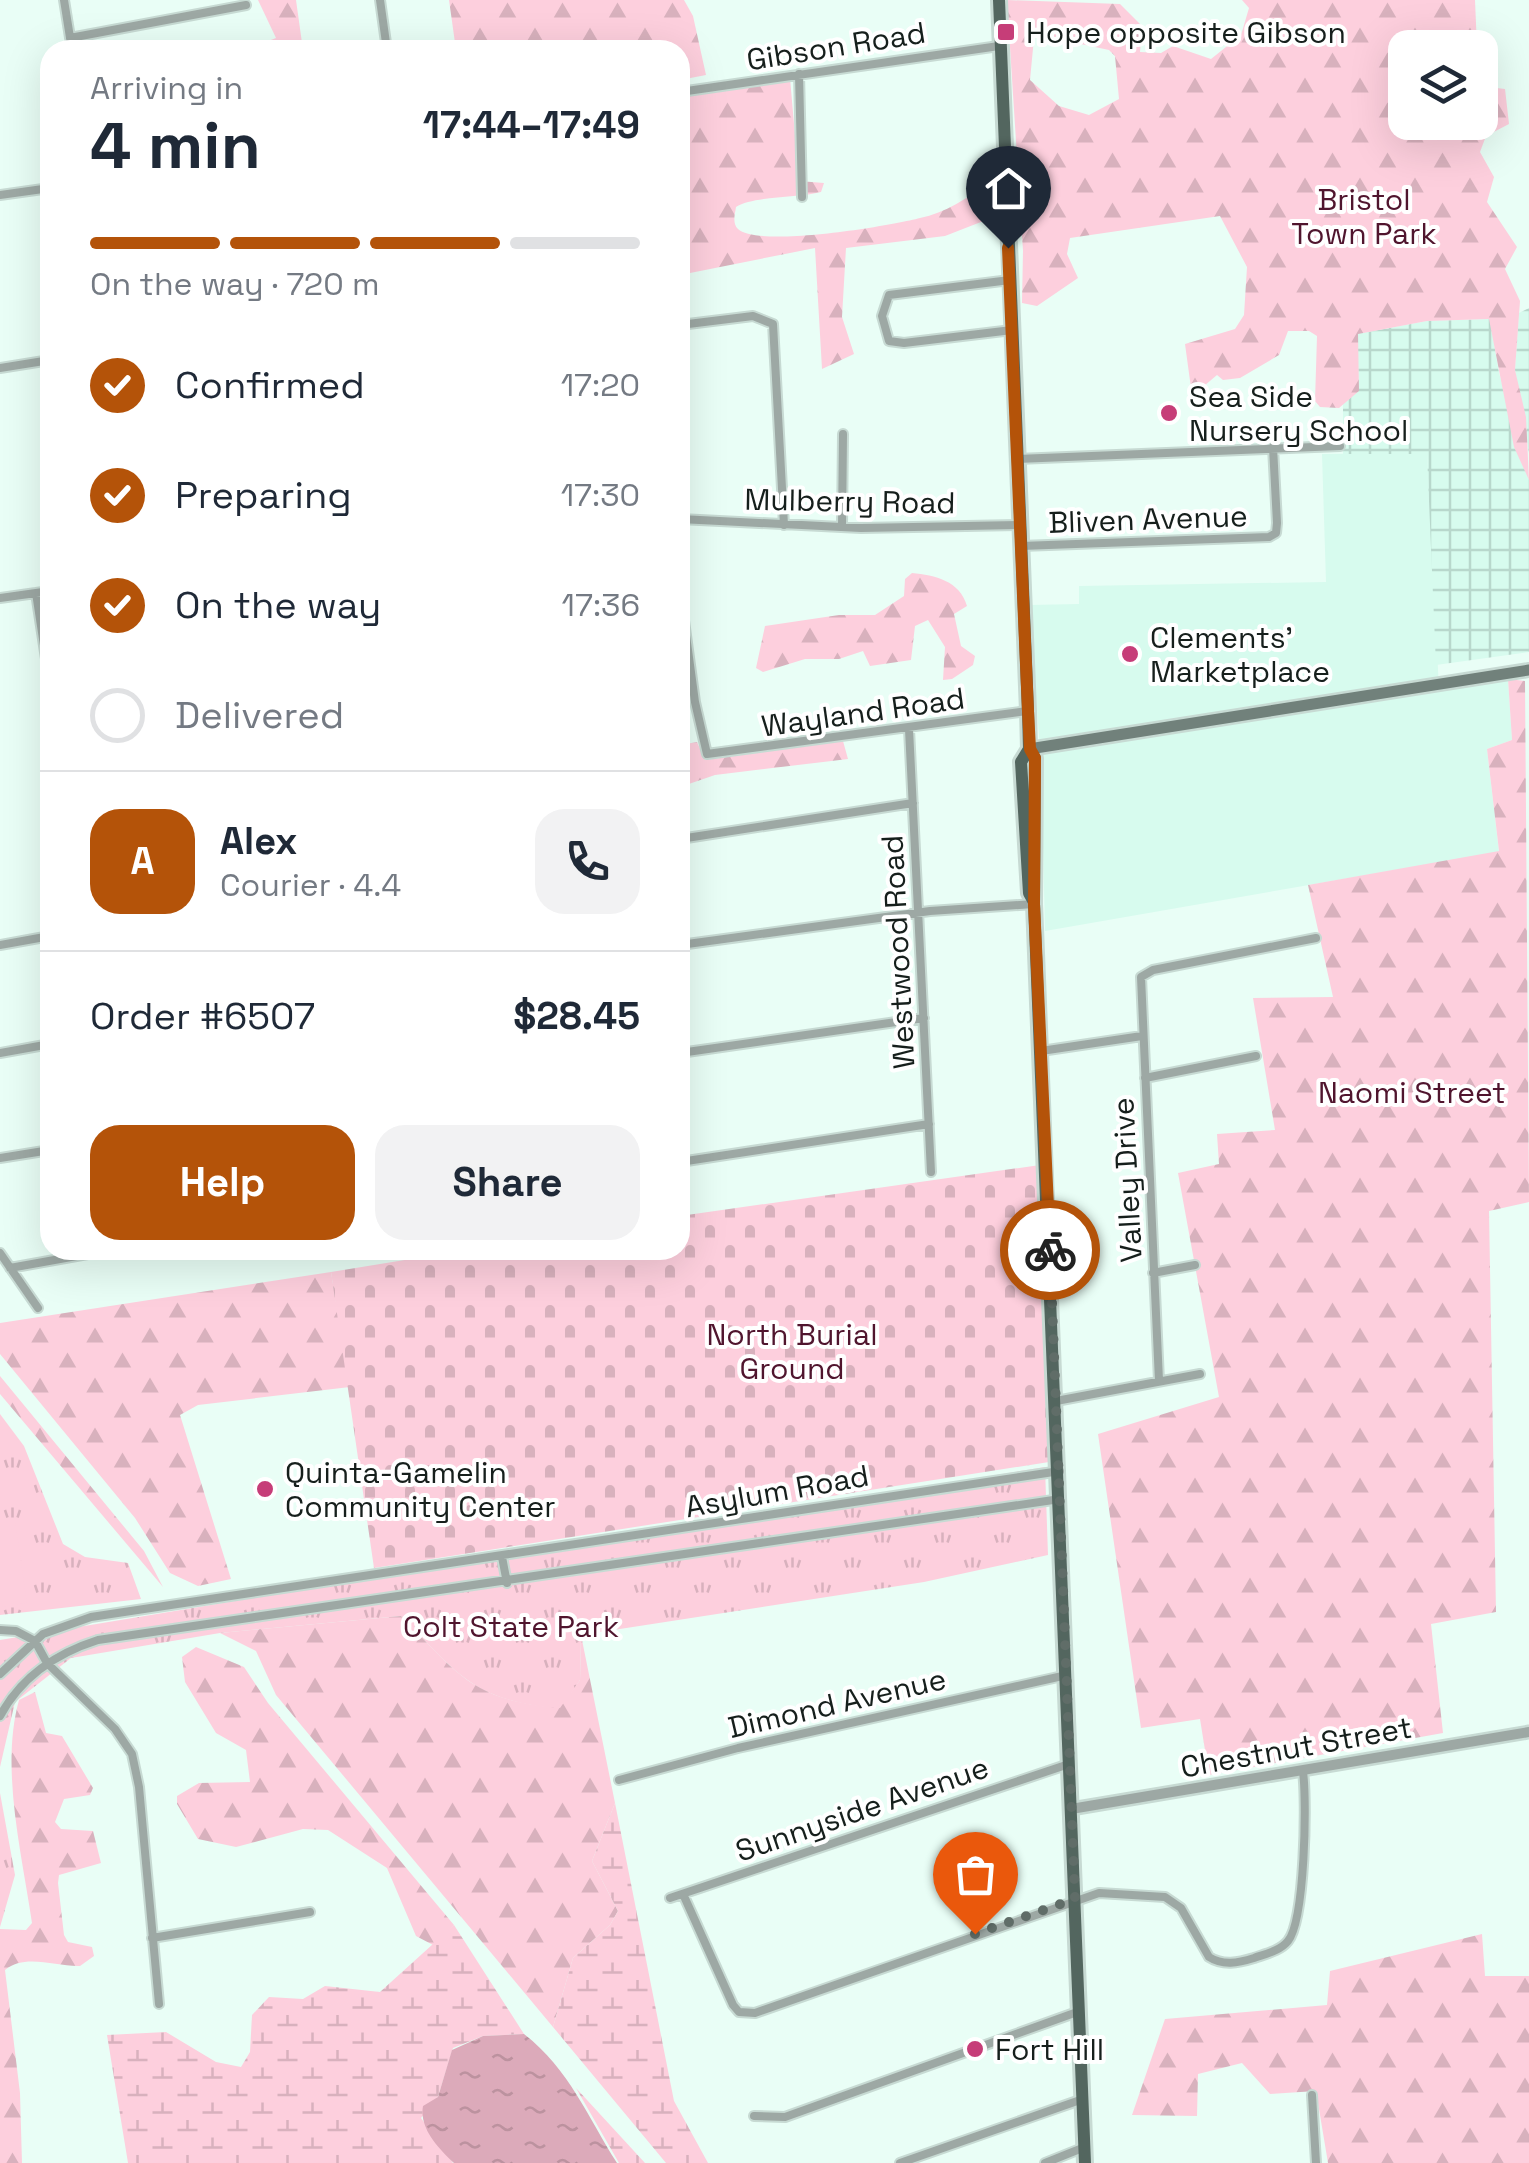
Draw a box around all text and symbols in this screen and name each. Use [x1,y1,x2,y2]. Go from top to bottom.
street label: Gibson Road [744,13,928,79]
place label: Hope opposite Gibson [1026,13,1346,52]
marker: Hope opposite Gibson [995,21,1017,43]
map controls [1388,30,1498,140]
button: layers [1388,30,1498,140]
text: Arriving in [90,68,243,108]
text: 17:44–17:49 [423,101,640,149]
text: 4 min [90,104,261,187]
pin [966,146,1051,249]
icon: home [981,161,1036,216]
park label: Bristol Town Park [1291,180,1437,253]
text: On the way · 720 m [90,264,379,304]
icon: check [90,358,145,413]
text: Confirmed [175,361,365,409]
text: 17:20 [561,365,640,405]
place label: Sea Side Nursery School [1189,377,1408,450]
marker: Sea Side Nursery School [1158,402,1180,424]
icon: check [90,468,145,523]
text: Preparing [175,471,352,519]
text: 17:30 [561,475,640,515]
street label: Mulberry Road [744,480,956,522]
street label: Bliven Avenue [1048,496,1248,542]
icon: check [90,578,145,633]
text: On the way [175,581,381,629]
text: 17:36 [562,585,640,625]
place label: Clements' Marketplace [1150,618,1330,691]
marker: Clements' Marketplace [1119,643,1141,665]
street label: Wayland Road [759,678,967,746]
text: Delivered [175,691,344,739]
button: phone [535,809,640,914]
text: Alex [220,817,297,865]
street label: Westwood Road [872,834,924,1070]
text: A [130,837,155,885]
text: Courier · 4.4 [220,865,401,905]
text: Order #6507 [90,992,315,1040]
text: $28.45 [513,992,640,1040]
park label: Naomi Street [1318,1073,1506,1112]
street label: Valley Drive [1103,1097,1151,1263]
button: Help [90,1125,355,1240]
button: Share [375,1125,640,1240]
courier [1000,1200,1100,1300]
icon: bike [1023,1223,1078,1278]
park label: North Burial Ground [706,1315,878,1388]
place label: Quinta-Gamelin Community Center [285,1453,555,1526]
street label: Asylum Road [682,1456,872,1526]
marker: Quinta-Gamelin Community Center [254,1478,276,1500]
park label: Colt State Park [403,1607,619,1646]
street label: Dimond Avenue [724,1659,950,1747]
street label: Chestnut Street [1177,1707,1415,1787]
street label: Sunnyside Avenue [730,1747,994,1871]
pin [933,1832,1018,1935]
icon: bag [948,1847,1003,1902]
place label: Fort Hill [995,2030,1104,2069]
marker: Fort Hill [964,2038,986,2060]

